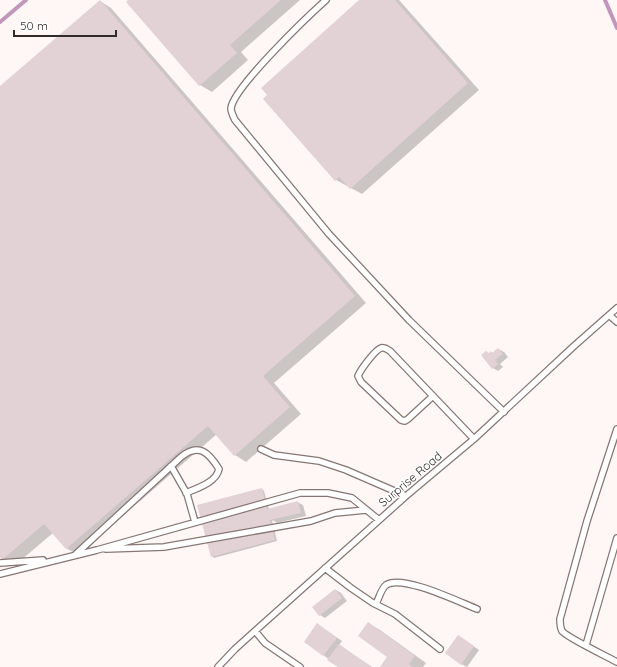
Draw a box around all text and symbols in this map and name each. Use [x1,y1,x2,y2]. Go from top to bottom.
scale bar [14,12,116,38]
text: 50 m [20,18,48,33]
street label: Surprise Road [375,448,445,510]

